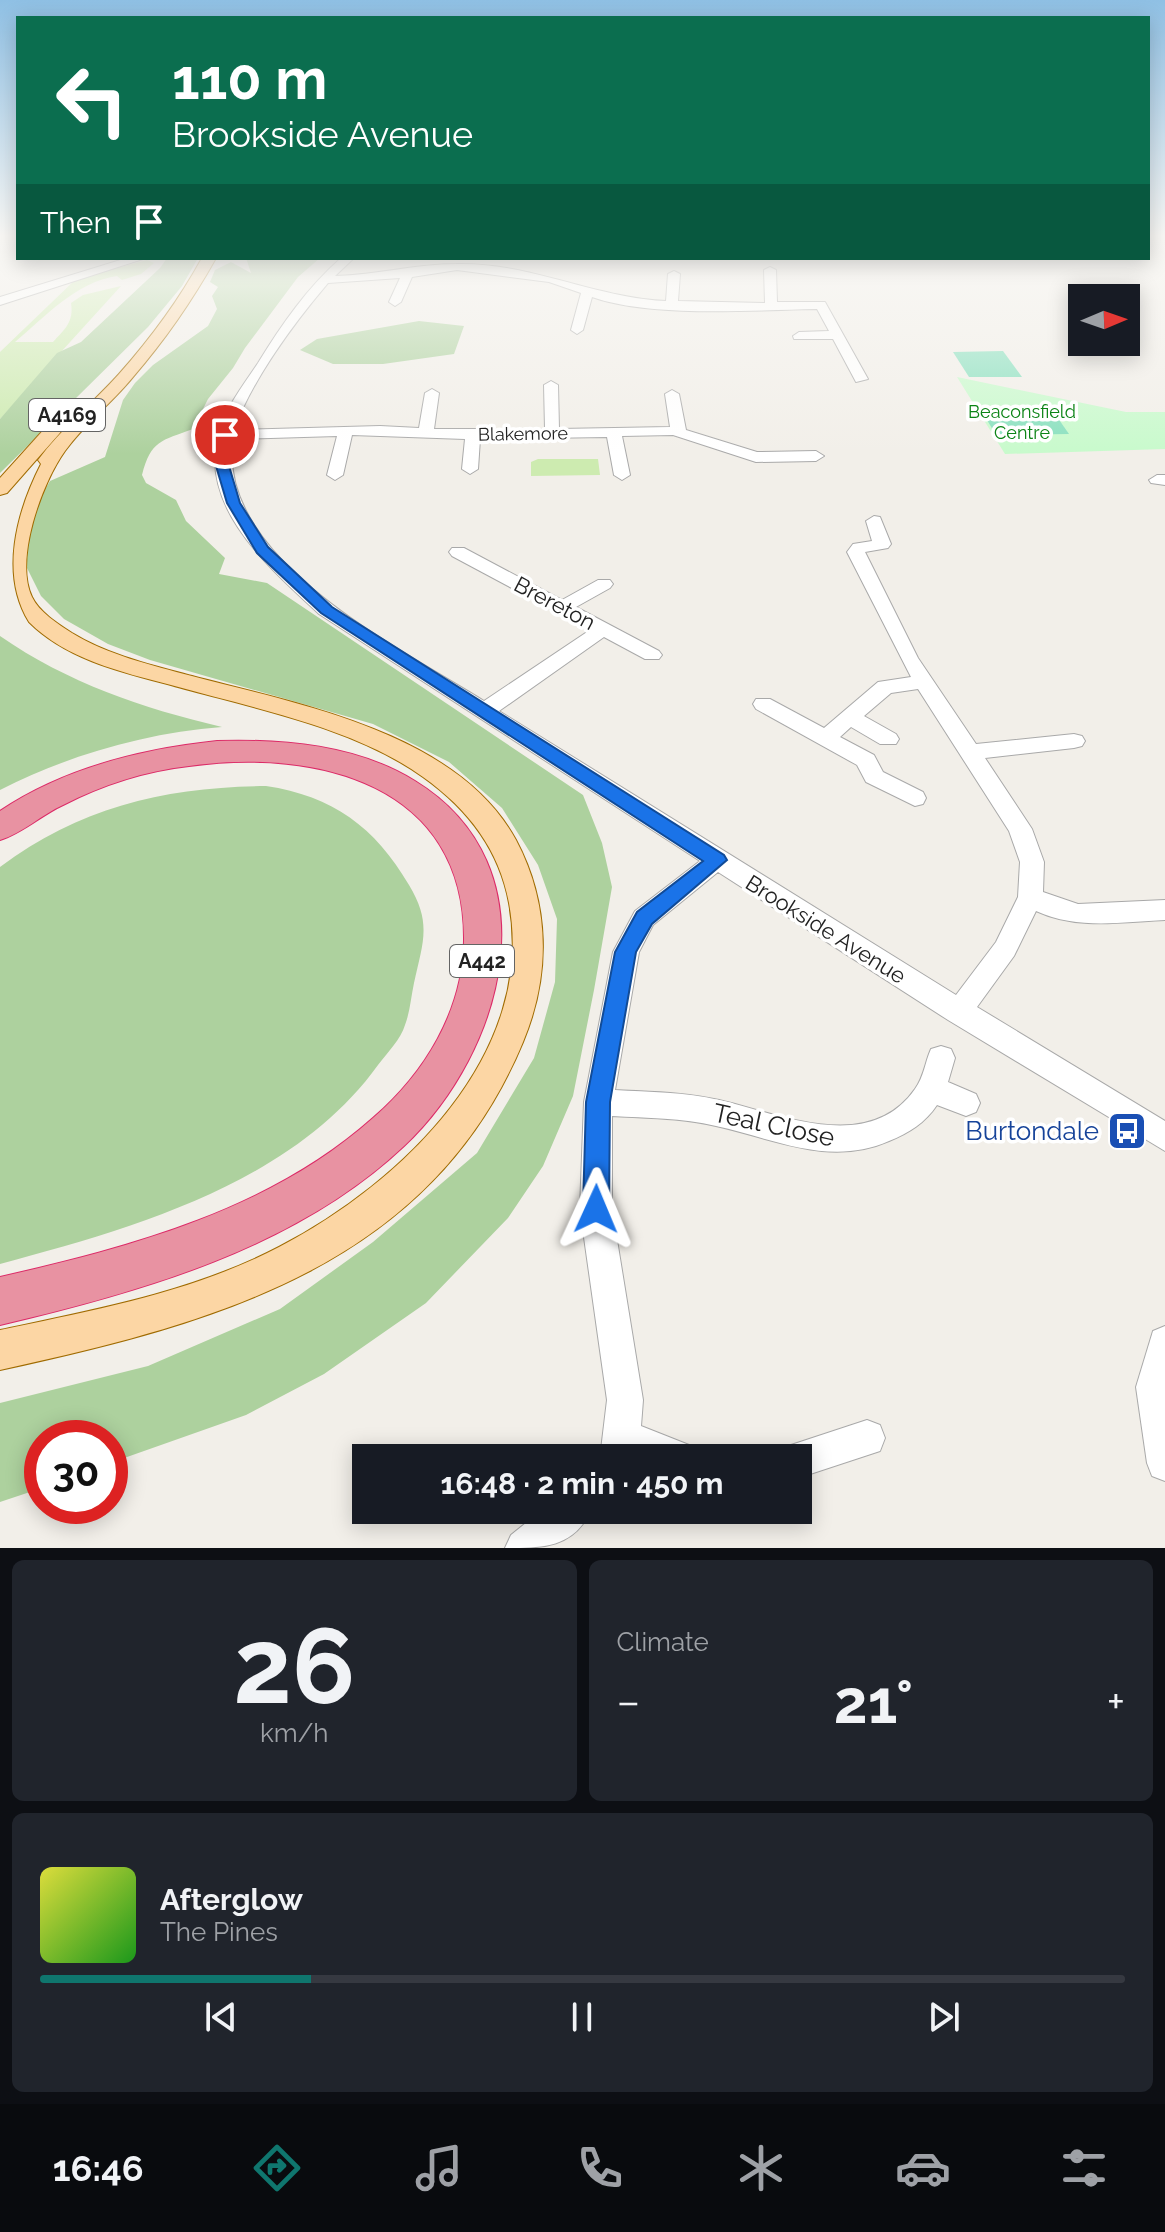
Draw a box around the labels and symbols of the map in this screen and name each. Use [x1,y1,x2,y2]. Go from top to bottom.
north arrow [1068,284,1140,356]
road number: A4169 [29,399,105,431]
pin [191,401,259,469]
park label: Beaconsfield Centre [968,401,1076,443]
street label: Blakemore [478,422,569,445]
street label: Brereton [510,571,600,635]
street label: Brookside Avenue [741,869,911,989]
road number: A442 [450,945,514,977]
street label: Teal Close [710,1097,838,1153]
bus stop icon: Burtondale [1106,1110,1148,1152]
place label: Burtondale [965,1116,1099,1146]
position arrow [554,1167,638,1251]
speed limit sign: 30 [24,1420,128,1524]

